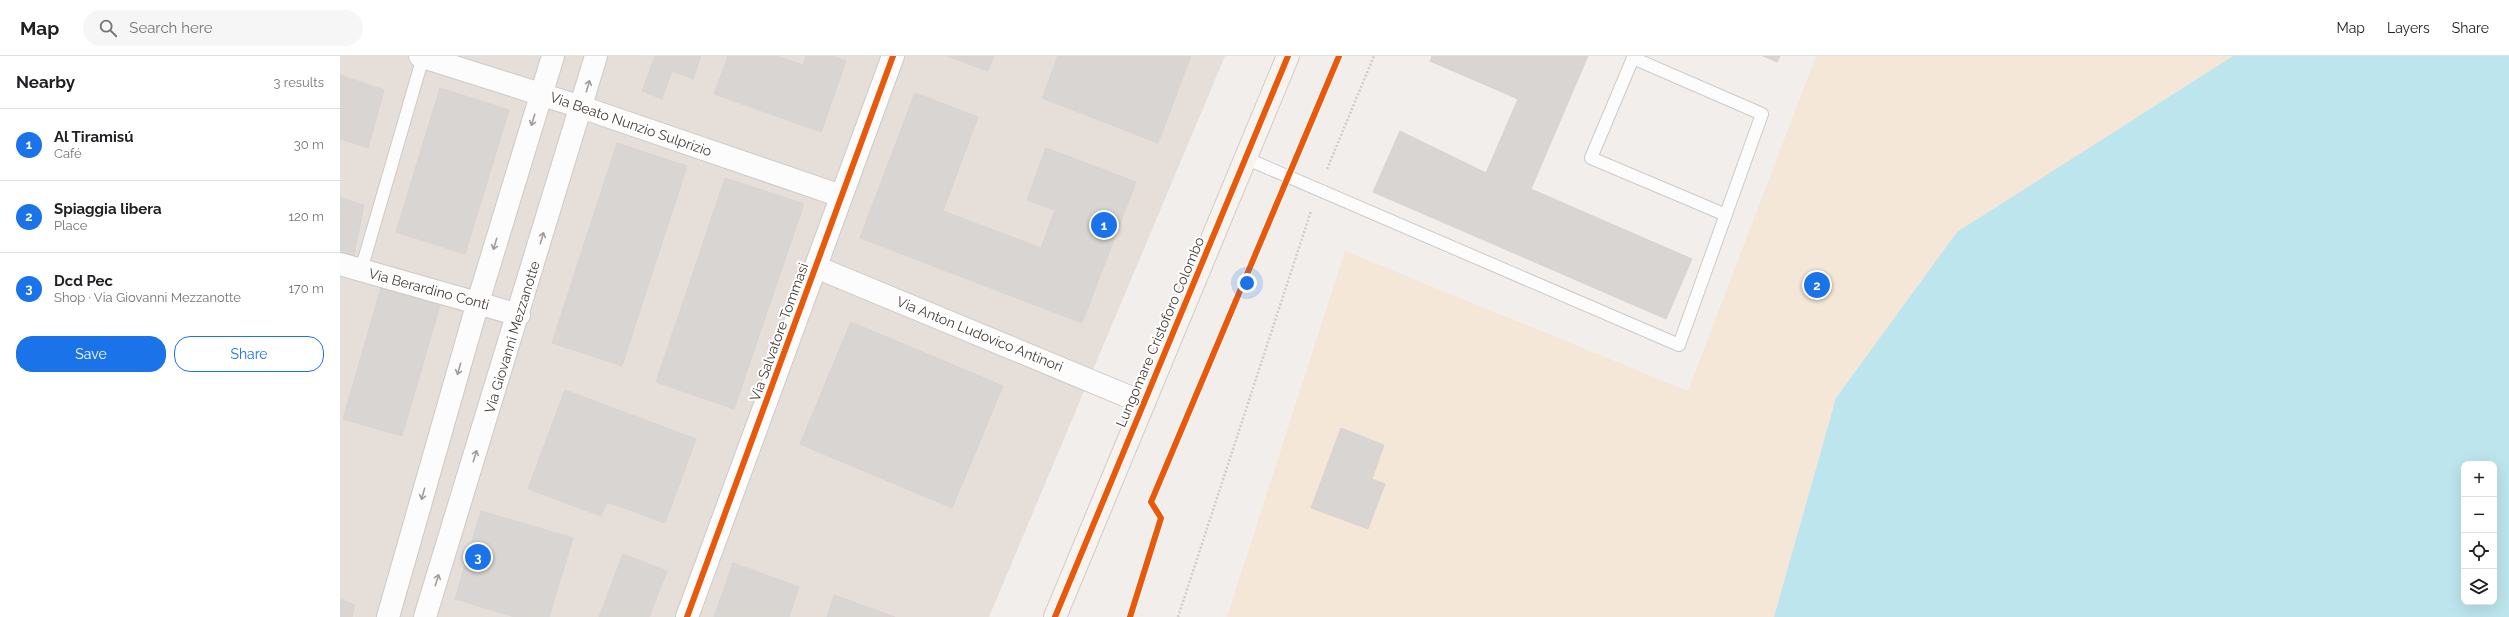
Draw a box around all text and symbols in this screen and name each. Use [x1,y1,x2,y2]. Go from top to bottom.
search box [83,10,363,46]
text: Map [20,17,59,39]
icon: search [97,17,119,39]
text: Search here [129,19,213,37]
text: Map [2337,20,2365,36]
text: Layers [2387,20,2430,36]
text: Share [2452,20,2489,36]
text: Nearby [16,72,75,92]
text: 3 results [274,75,324,90]
one-way arrow [584,80,592,93]
street label: Via Beato Nunzio Sulprizio [548,89,714,159]
one-way arrow [529,113,536,126]
text: Al Tiramisú [54,128,134,146]
text: 1 [26,137,32,152]
text: 30 m [294,137,324,152]
text: Café [54,146,82,161]
text: Spiaggia libera [54,200,162,218]
text: 2 [25,209,33,224]
text: 120 m [288,209,324,224]
pin: 1 [1091,210,1117,240]
text: Place [54,218,87,233]
one-way arrow [539,231,546,244]
street label: Lungomare Cristoforo Colombo [1113,235,1207,429]
one-way arrow [491,238,499,250]
street label: Via Giovanni Mezzanotte [481,259,543,415]
street label: Via Salvatore Tommasi [747,261,811,403]
street label: Via Berardino Conti [367,265,491,313]
pin: 2 [1804,270,1830,300]
text: Dcd Pec [54,272,113,290]
your location [1237,273,1257,293]
text: 3 [25,281,33,296]
text: 170 m [288,281,324,296]
text: Shop · Via Giovanni Mezzanotte [54,290,241,305]
street label: Via Anton Ludovico Antinori [894,293,1066,375]
button: Save [16,336,166,372]
button: Share [174,336,324,372]
one-way arrow [455,362,462,375]
one-way arrow [472,449,479,462]
map controls [2461,461,2497,605]
button: + [2461,461,2497,497]
one-way arrow [419,487,426,500]
button: − [2461,497,2497,533]
button: locate [2461,533,2497,569]
pin: 3 [465,542,491,572]
button: layers [2461,569,2497,605]
one-way arrow [434,573,441,586]

